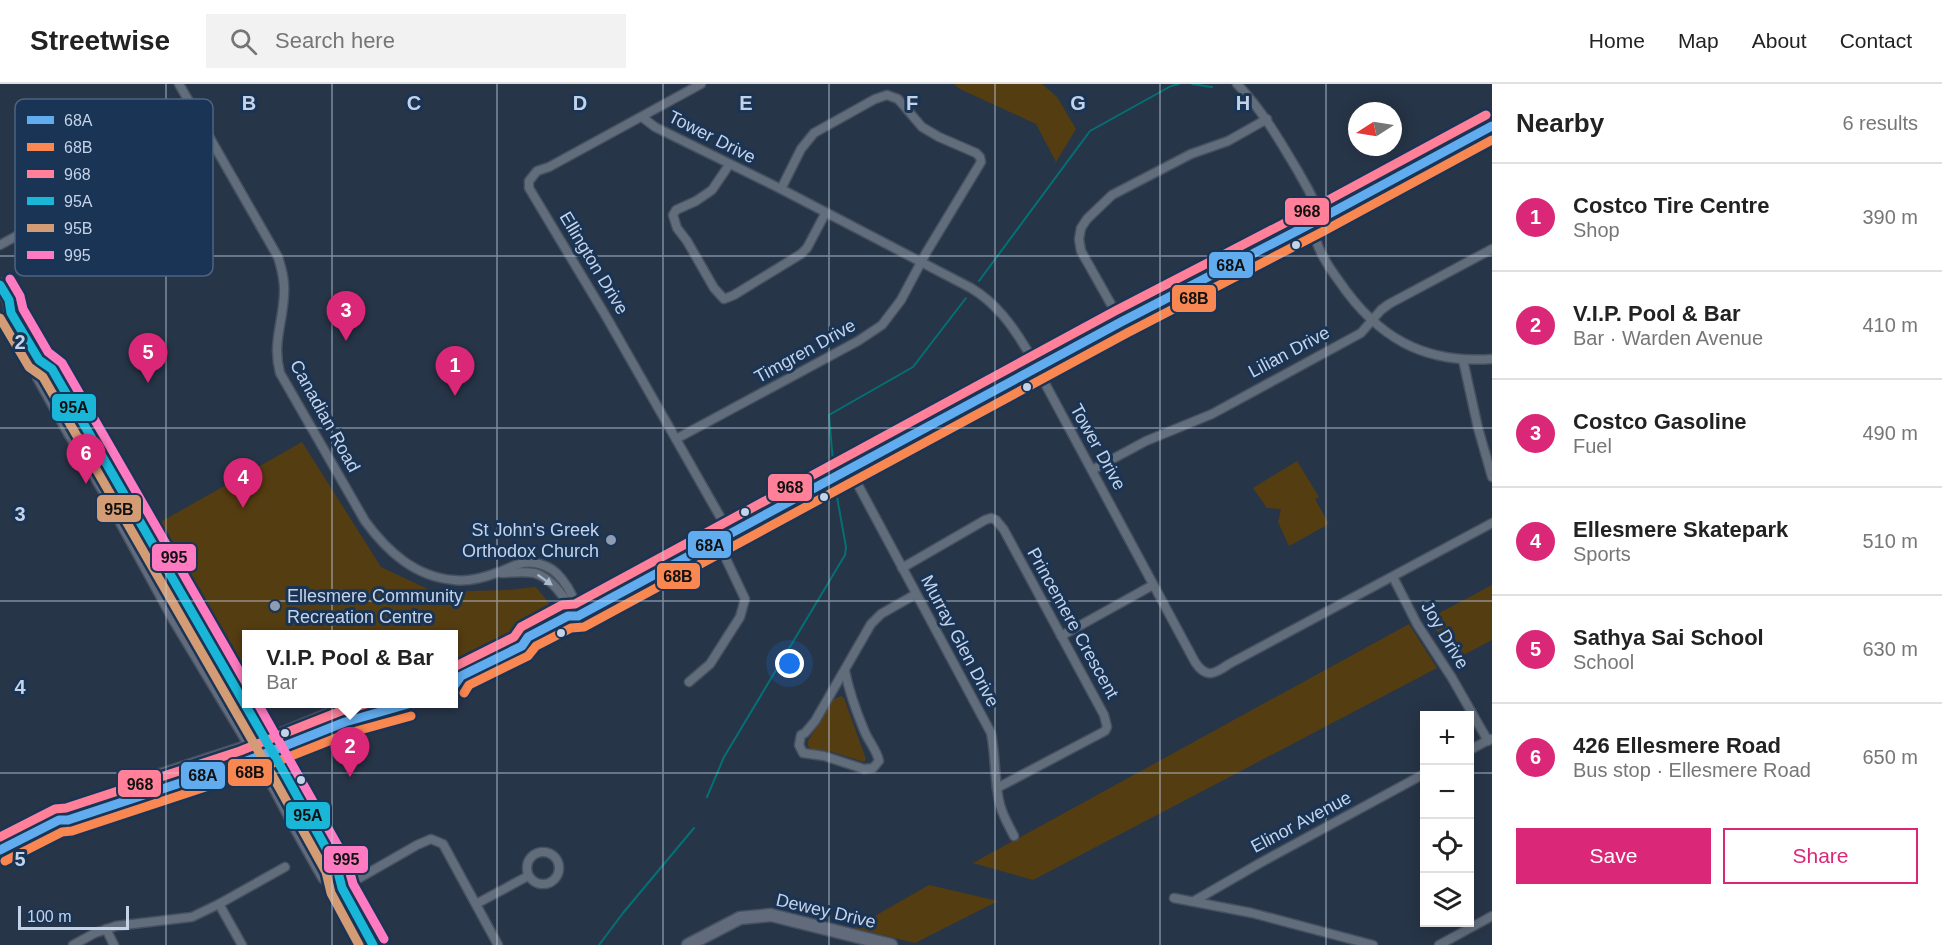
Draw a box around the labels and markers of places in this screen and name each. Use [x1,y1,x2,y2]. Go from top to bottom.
unlabelled marker [1290,239,1302,251]
pin: 3 [326,292,366,341]
pin: 5 [128,334,168,383]
pin: 1 [436,346,474,396]
unlabelled marker [1021,381,1033,393]
pin: 6 [66,434,106,484]
pin: 4 [224,458,262,508]
unlabelled marker [818,491,830,503]
unlabelled marker [739,506,751,518]
place label: St John's Greek Orthodox Church [462,520,600,561]
marker: St John's Greek Orthodox Church [604,533,618,547]
place label: Ellesmere Community Recreation Centre [287,586,463,627]
marker: Ellesmere Community Recreation Centre [268,599,282,613]
unlabelled marker [555,627,567,639]
unlabelled marker [279,727,291,739]
pin: 2 [330,728,370,777]
unlabelled marker [295,774,307,786]

